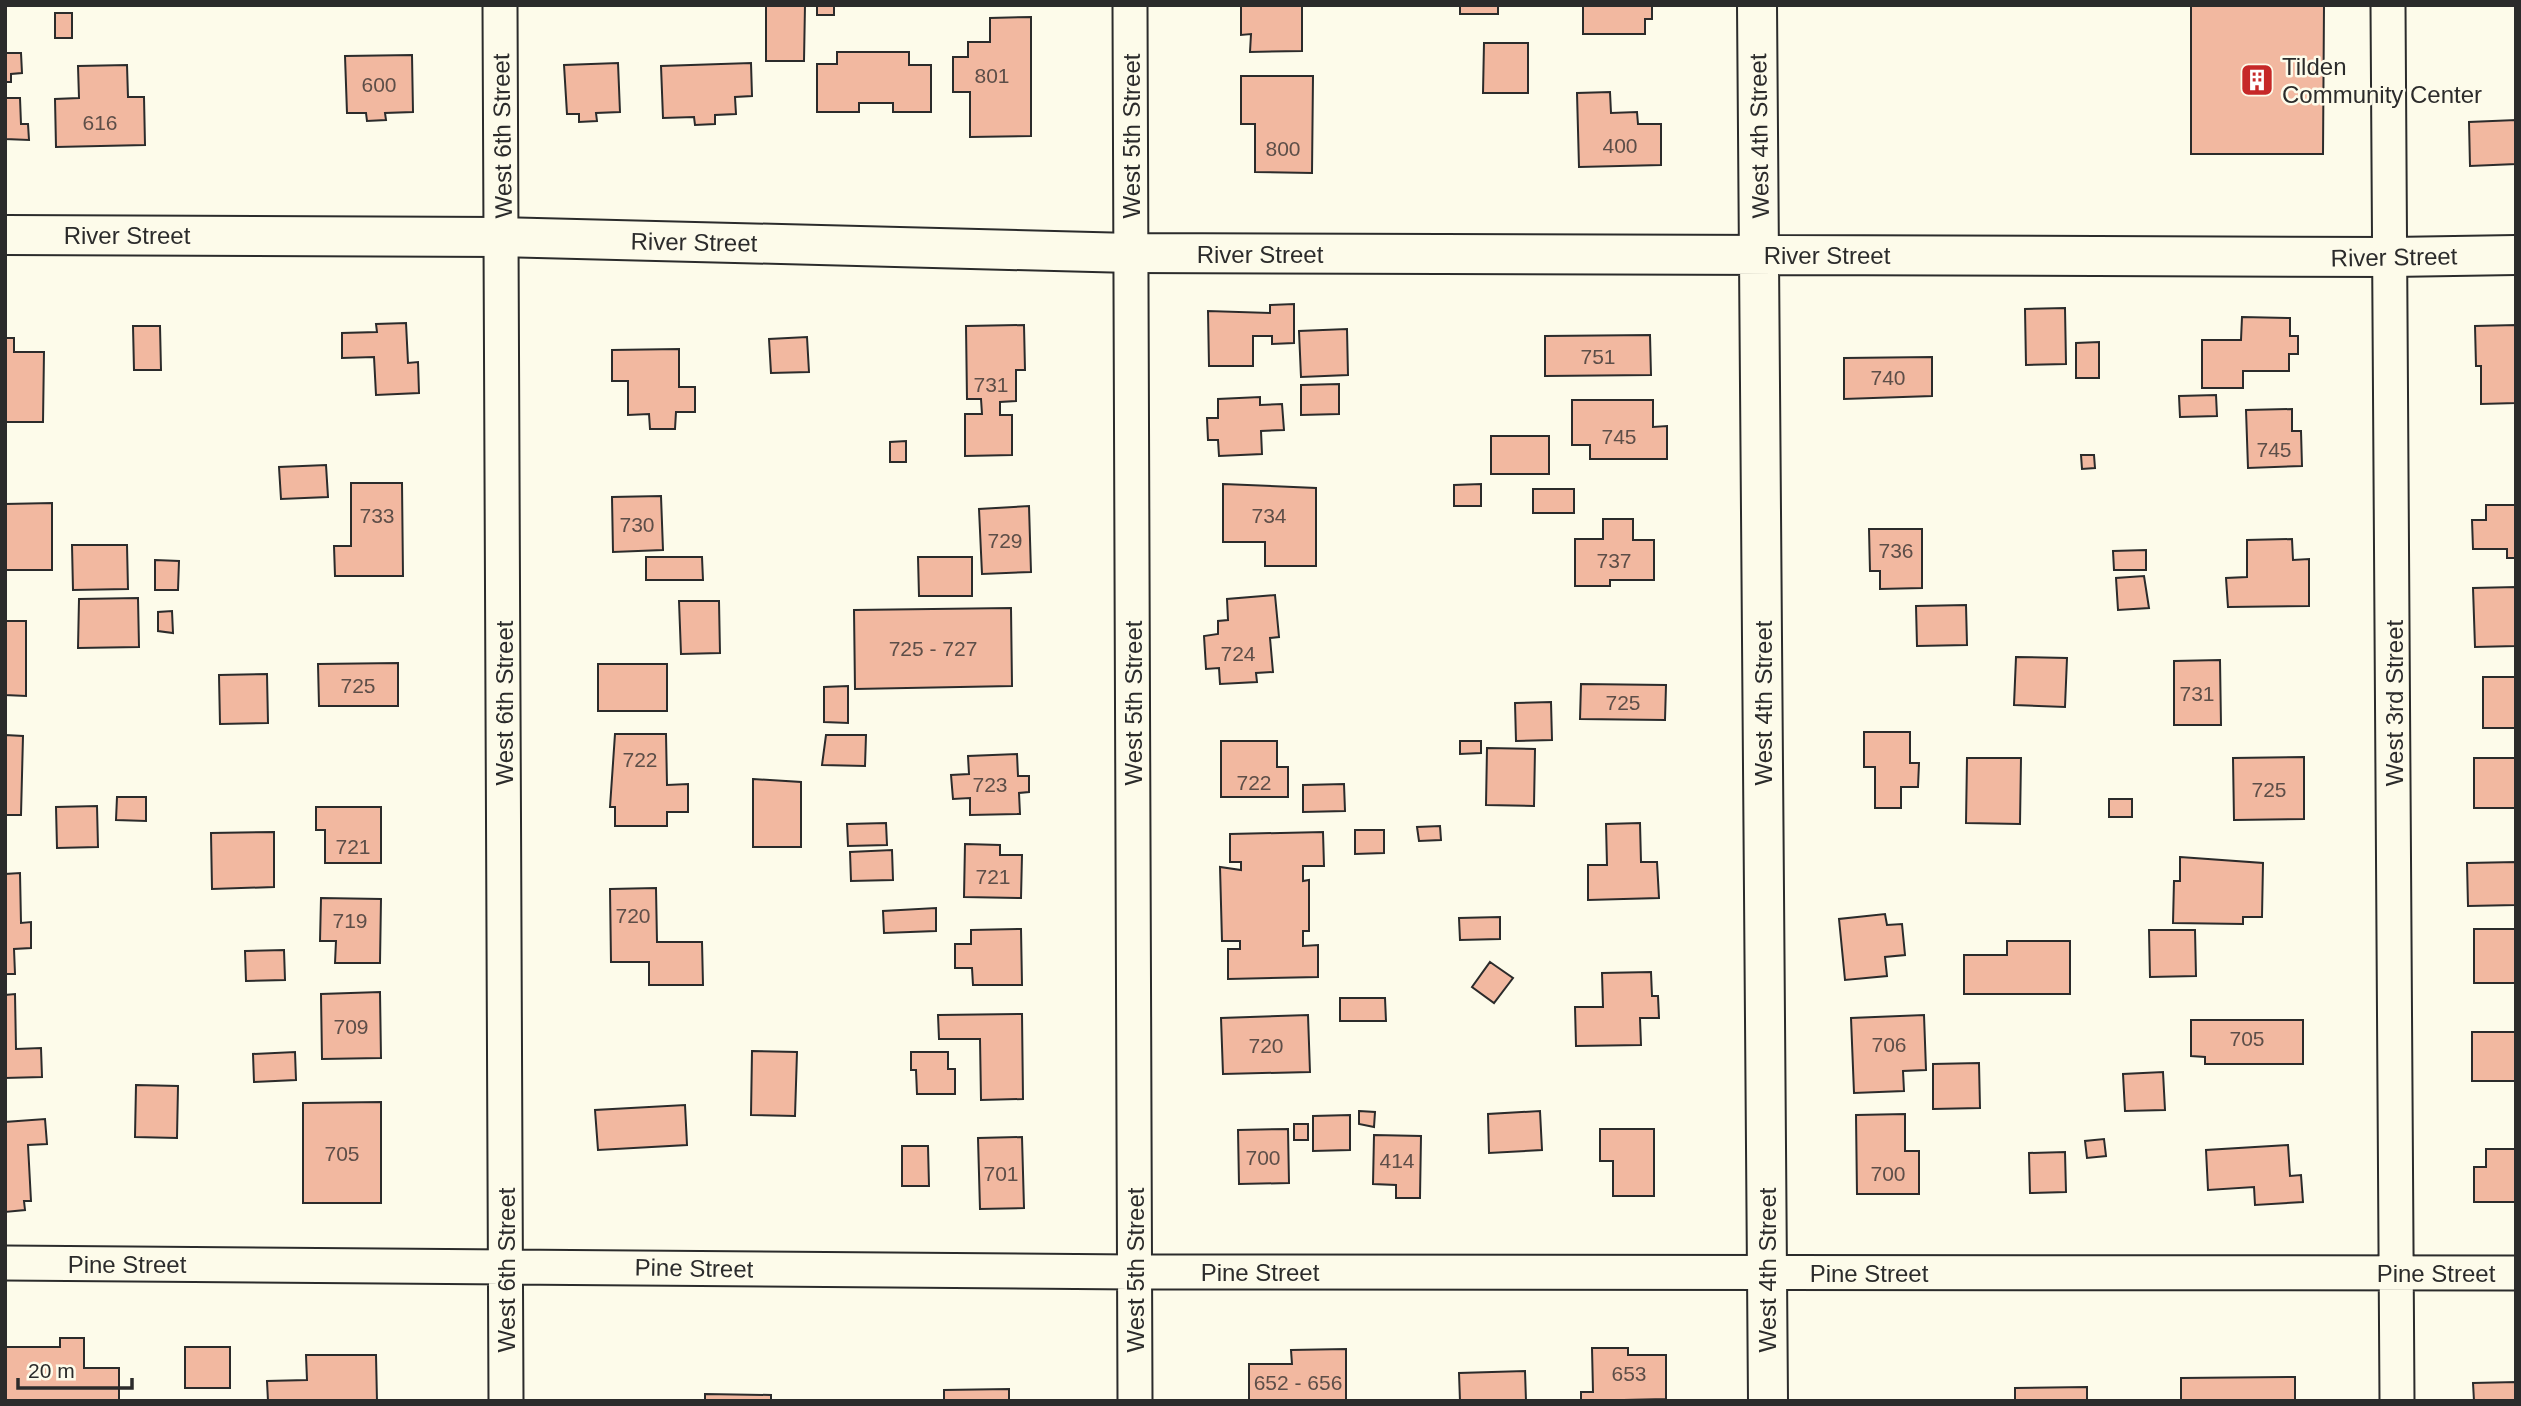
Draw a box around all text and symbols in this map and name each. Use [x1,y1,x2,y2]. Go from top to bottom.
street label: West 6th Street [487,53,517,219]
street label: West 5th Street [1118,53,1145,218]
street label: West 4th Street [1744,53,1774,219]
place label: Tilden Community Center [2282,53,2482,108]
building icon: Tilden Community Center [2238,61,2276,99]
house number: 801 [974,64,1010,87]
house number: 600 [361,73,397,96]
house number: 616 [82,111,118,134]
house number: 400 [1602,134,1638,157]
house number: 800 [1265,137,1301,160]
street label: River Street [64,222,191,249]
street label: River Street [630,227,758,257]
street label: River Street [1197,241,1324,268]
street label: River Street [1764,242,1891,269]
street label: River Street [2330,242,2458,272]
house number: 751 [1580,345,1616,368]
house number: 740 [1870,366,1906,389]
house number: 731 [973,373,1009,396]
house number: 745 [1601,425,1637,448]
house number: 745 [2256,438,2292,461]
house number: 733 [359,504,395,527]
house number: 734 [1251,504,1287,527]
house number: 730 [619,513,655,536]
house number: 729 [987,529,1023,552]
house number: 736 [1878,539,1914,562]
house number: 737 [1596,549,1632,572]
street label: West 6th Street [491,620,518,785]
street label: West 5th Street [1120,620,1147,785]
street label: West 4th Street [1750,620,1777,785]
street label: West 3rd Street [2381,620,2408,786]
house number: 725 - 727 [889,637,977,660]
house number: 724 [1220,642,1256,665]
house number: 725 [340,674,376,697]
house number: 731 [2179,682,2215,705]
house number: 725 [1605,691,1641,714]
house number: 722 [622,748,658,771]
house number: 722 [1236,771,1272,794]
house number: 723 [972,773,1008,796]
house number: 725 [2251,778,2287,801]
house number: 721 [335,835,371,858]
house number: 721 [975,865,1011,888]
house number: 720 [615,904,651,927]
house number: 719 [332,909,368,932]
house number: 709 [333,1015,369,1038]
house number: 705 [2229,1027,2265,1050]
house number: 706 [1871,1033,1907,1056]
house number: 720 [1248,1034,1284,1057]
house number: 705 [324,1142,360,1165]
house number: 700 [1245,1146,1281,1169]
house number: 414 [1379,1149,1415,1172]
house number: 701 [983,1162,1019,1185]
house number: 700 [1870,1162,1906,1185]
street label: West 6th Street [493,1187,520,1352]
street label: West 5th Street [1122,1187,1149,1352]
street label: West 4th Street [1754,1187,1781,1352]
street label: Pine Street [68,1251,187,1278]
street label: Pine Street [634,1253,754,1283]
street label: Pine Street [1201,1259,1320,1286]
street label: Pine Street [1810,1260,1929,1287]
street label: Pine Street [2377,1260,2496,1287]
scale bar [18,1346,131,1390]
text: 20 m [28,1359,75,1382]
house number: 653 [1611,1362,1647,1385]
house number: 652 - 656 [1254,1371,1342,1394]

